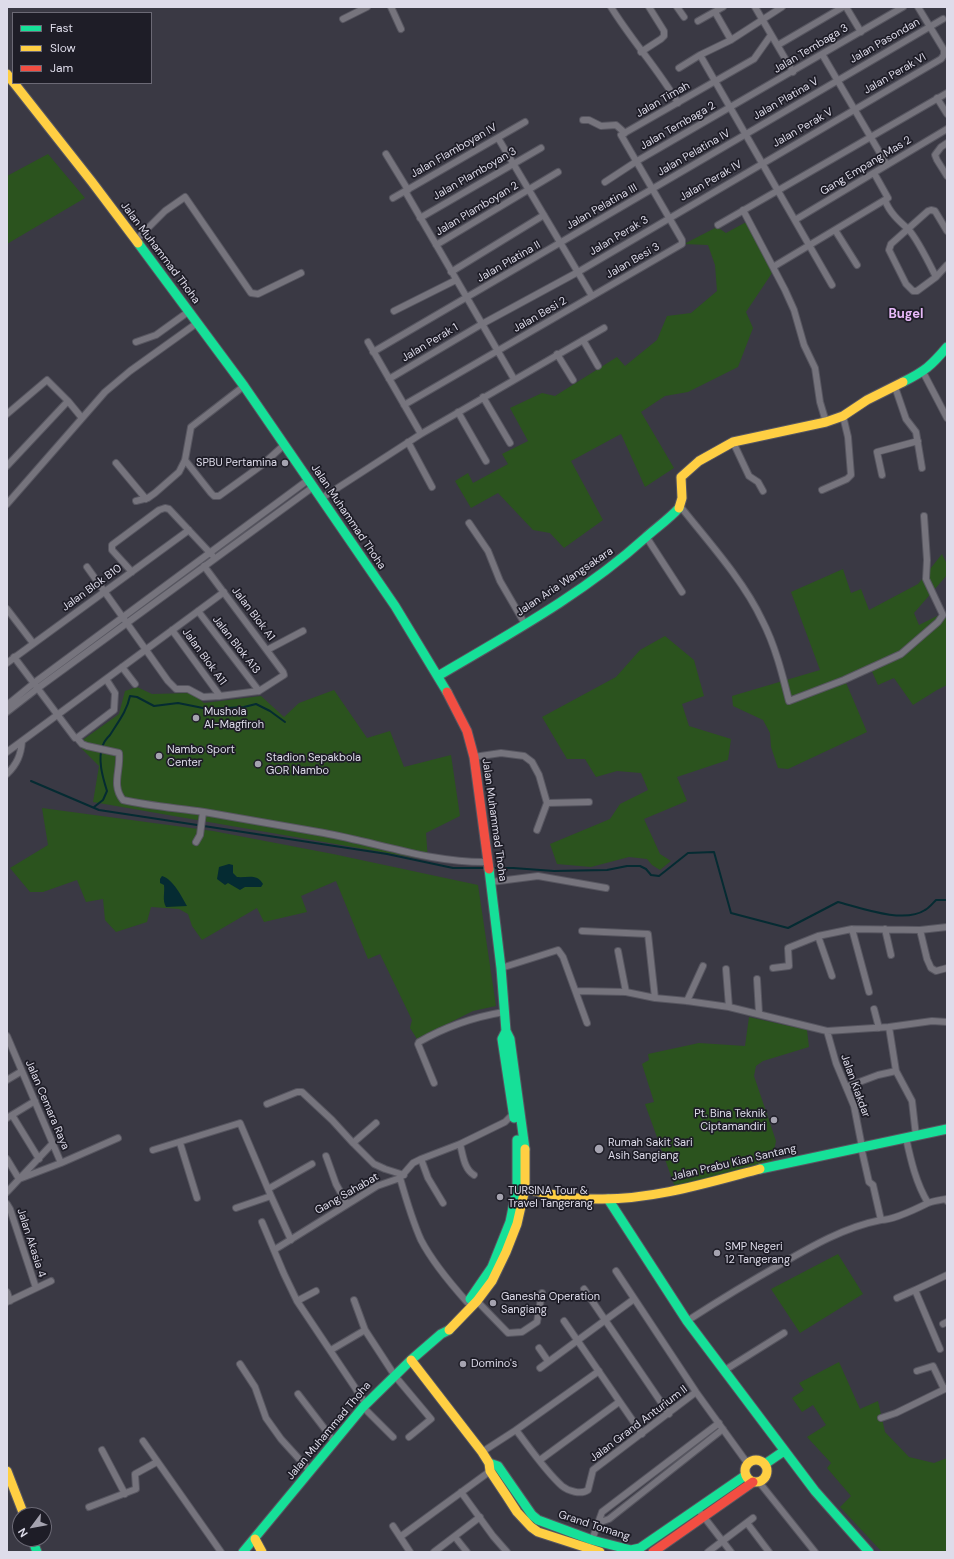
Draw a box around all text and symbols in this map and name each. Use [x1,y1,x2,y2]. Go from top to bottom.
legend [12,12,152,84]
street label: Jalan Pasondan [848,16,922,66]
text: Fast [50,20,73,36]
street label: Jalan Tembaga 3 [771,21,851,77]
text: Slow [50,40,76,56]
street label: Jalan Perak VI [861,51,929,97]
text: Jam [50,60,73,76]
street label: Jalan Platina V [751,75,821,123]
street label: Jalan Timah [634,79,692,121]
street label: Jalan Tembaga 2 [638,99,718,153]
street label: Jalan Perak V [771,105,835,151]
street label: Jalan Flamboyan IV [409,121,499,181]
street label: Jalan Pelatina IV [655,127,733,179]
street label: Gang Empang Mas 2 [818,134,914,198]
street label: Jalan Plamboyan 3 [431,145,519,203]
street label: Jalan Perak IV [677,158,745,204]
street label: Jalan Plamboyan 2 [433,179,521,239]
street label: Jalan Pelatina III [564,181,640,233]
street label: Jalan Muhammad Thoha [117,200,203,306]
street label: Jalan Perak 3 [587,213,651,259]
street label: Jalan Platina II [475,238,543,286]
street label: Jalan Besi 3 [604,240,662,282]
street label: Jalan Besi 2 [511,294,569,336]
district label: Bugel [888,307,924,323]
street label: Jalan Perak 1 [399,321,461,365]
place label: SPBU Pertamina [196,456,277,470]
marker: SPBU Pertamina [280,458,290,468]
street label: Jalan Muhammad Thoha [308,462,388,572]
street label: Jalan Aria Wangsakara [514,545,616,619]
street label: Jalan Blok B10 [59,562,125,614]
street label: Jalan Blok A1 [229,585,277,643]
street label: Jalan Blok A13 [209,613,263,677]
street label: Jalan Blok A11 [179,626,229,688]
place label: Mushola Al-Magfiroh [204,705,264,731]
marker: Mushola Al-Magfiroh [191,713,201,723]
place label: Nambo Sport Center [167,743,235,769]
marker: Nambo Sport Center [154,751,164,761]
place label: Stadion Sepakbola GOR Nambo [266,751,361,777]
street label: Jalan Muhammad Thoha [479,758,509,882]
marker: Stadion Sepakbola GOR Nambo [253,759,263,769]
street label: Jalan Kiakdar [837,1053,873,1119]
street label: Jalan Cemara Raya [22,1058,72,1152]
place label: Pt. Bina Teknik Ciptamandiri [694,1107,766,1133]
marker: Pt. Bina Teknik Ciptamandiri [769,1115,779,1125]
place label: Rumah Sakit Sari Asih Sangiang [608,1136,693,1162]
street label: Jalan Prabu Kian Santang [670,1142,798,1184]
marker: Rumah Sakit Sari Asih Sangiang [593,1143,605,1155]
street label: Gang Sahabat [313,1170,381,1218]
place label: TURSINA Tour & Travel Tangerang [508,1184,593,1210]
marker: TURSINA Tour & Travel Tangerang [495,1192,505,1202]
street label: Jalan Akasia 4 [14,1207,48,1279]
place label: SMP Negeri 12 Tangerang [725,1240,790,1266]
marker: SMP Negeri 12 Tangerang [712,1248,722,1258]
place label: Ganesha Operation Sangiang [501,1290,600,1316]
marker: Ganesha Operation Sangiang [488,1298,498,1308]
place label: Domino's [471,1357,517,1371]
marker: Domino's [458,1359,468,1369]
street label: Jalan Muhammad Thoha [284,1379,374,1483]
street label: Jalan Grand Anturium II [588,1383,690,1465]
north arrow [12,1507,52,1547]
street label: Grand Tomang [557,1508,631,1544]
text: N [15,1526,31,1540]

